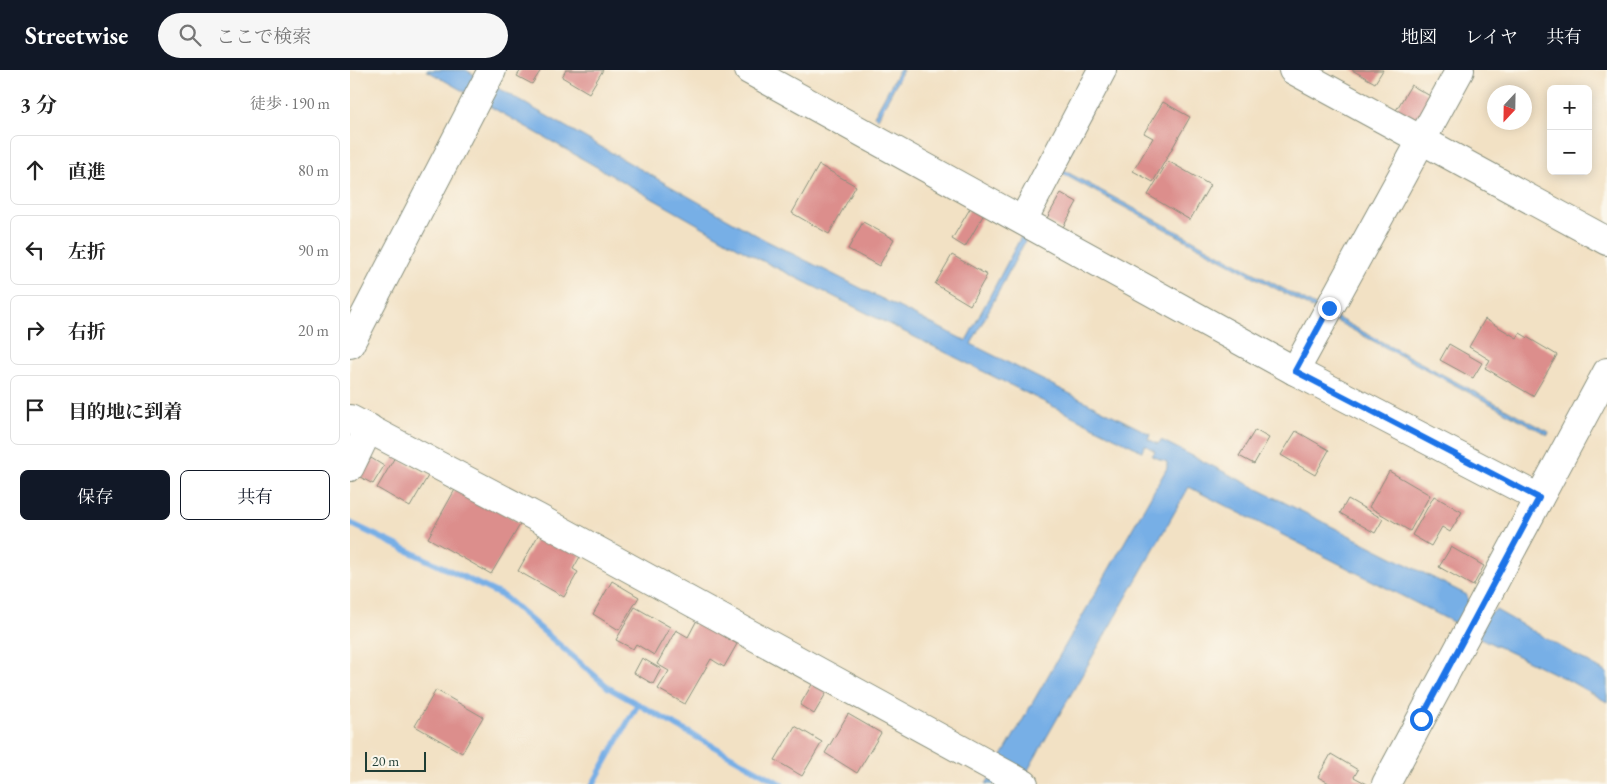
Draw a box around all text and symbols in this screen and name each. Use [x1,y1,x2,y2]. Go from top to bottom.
search box [158,13,508,58]
text: Streetwise [25,20,128,51]
icon: search [176,21,204,49]
text: ここで検索 [216,24,311,49]
text: 地図 [1401,25,1437,48]
text: レイヤ [1465,25,1518,48]
text: 共有 [1546,25,1582,48]
north arrow [1487,85,1532,130]
map controls [1547,85,1592,175]
button: + [1547,85,1592,130]
text: 3 分 [20,91,57,118]
text: 徒歩 · 190 m [250,93,330,114]
button: − [1547,130,1592,175]
icon: ahead [21,156,49,184]
text: 直進 [68,159,106,184]
text: 80 m [298,160,329,181]
icon: left [21,236,49,264]
text: 左折 [68,239,106,264]
text: 90 m [298,240,329,261]
route end [1318,297,1341,320]
icon: right [21,316,49,344]
text: 右折 [68,319,106,344]
text: 20 m [298,320,329,341]
icon: arrive [21,396,49,424]
text: 目的地に到着 [68,399,182,424]
button: 保存 [20,470,170,520]
button: 共有 [180,470,330,520]
route start [1410,708,1433,731]
scale bar [365,749,426,772]
text: 20 m [372,752,399,770]

